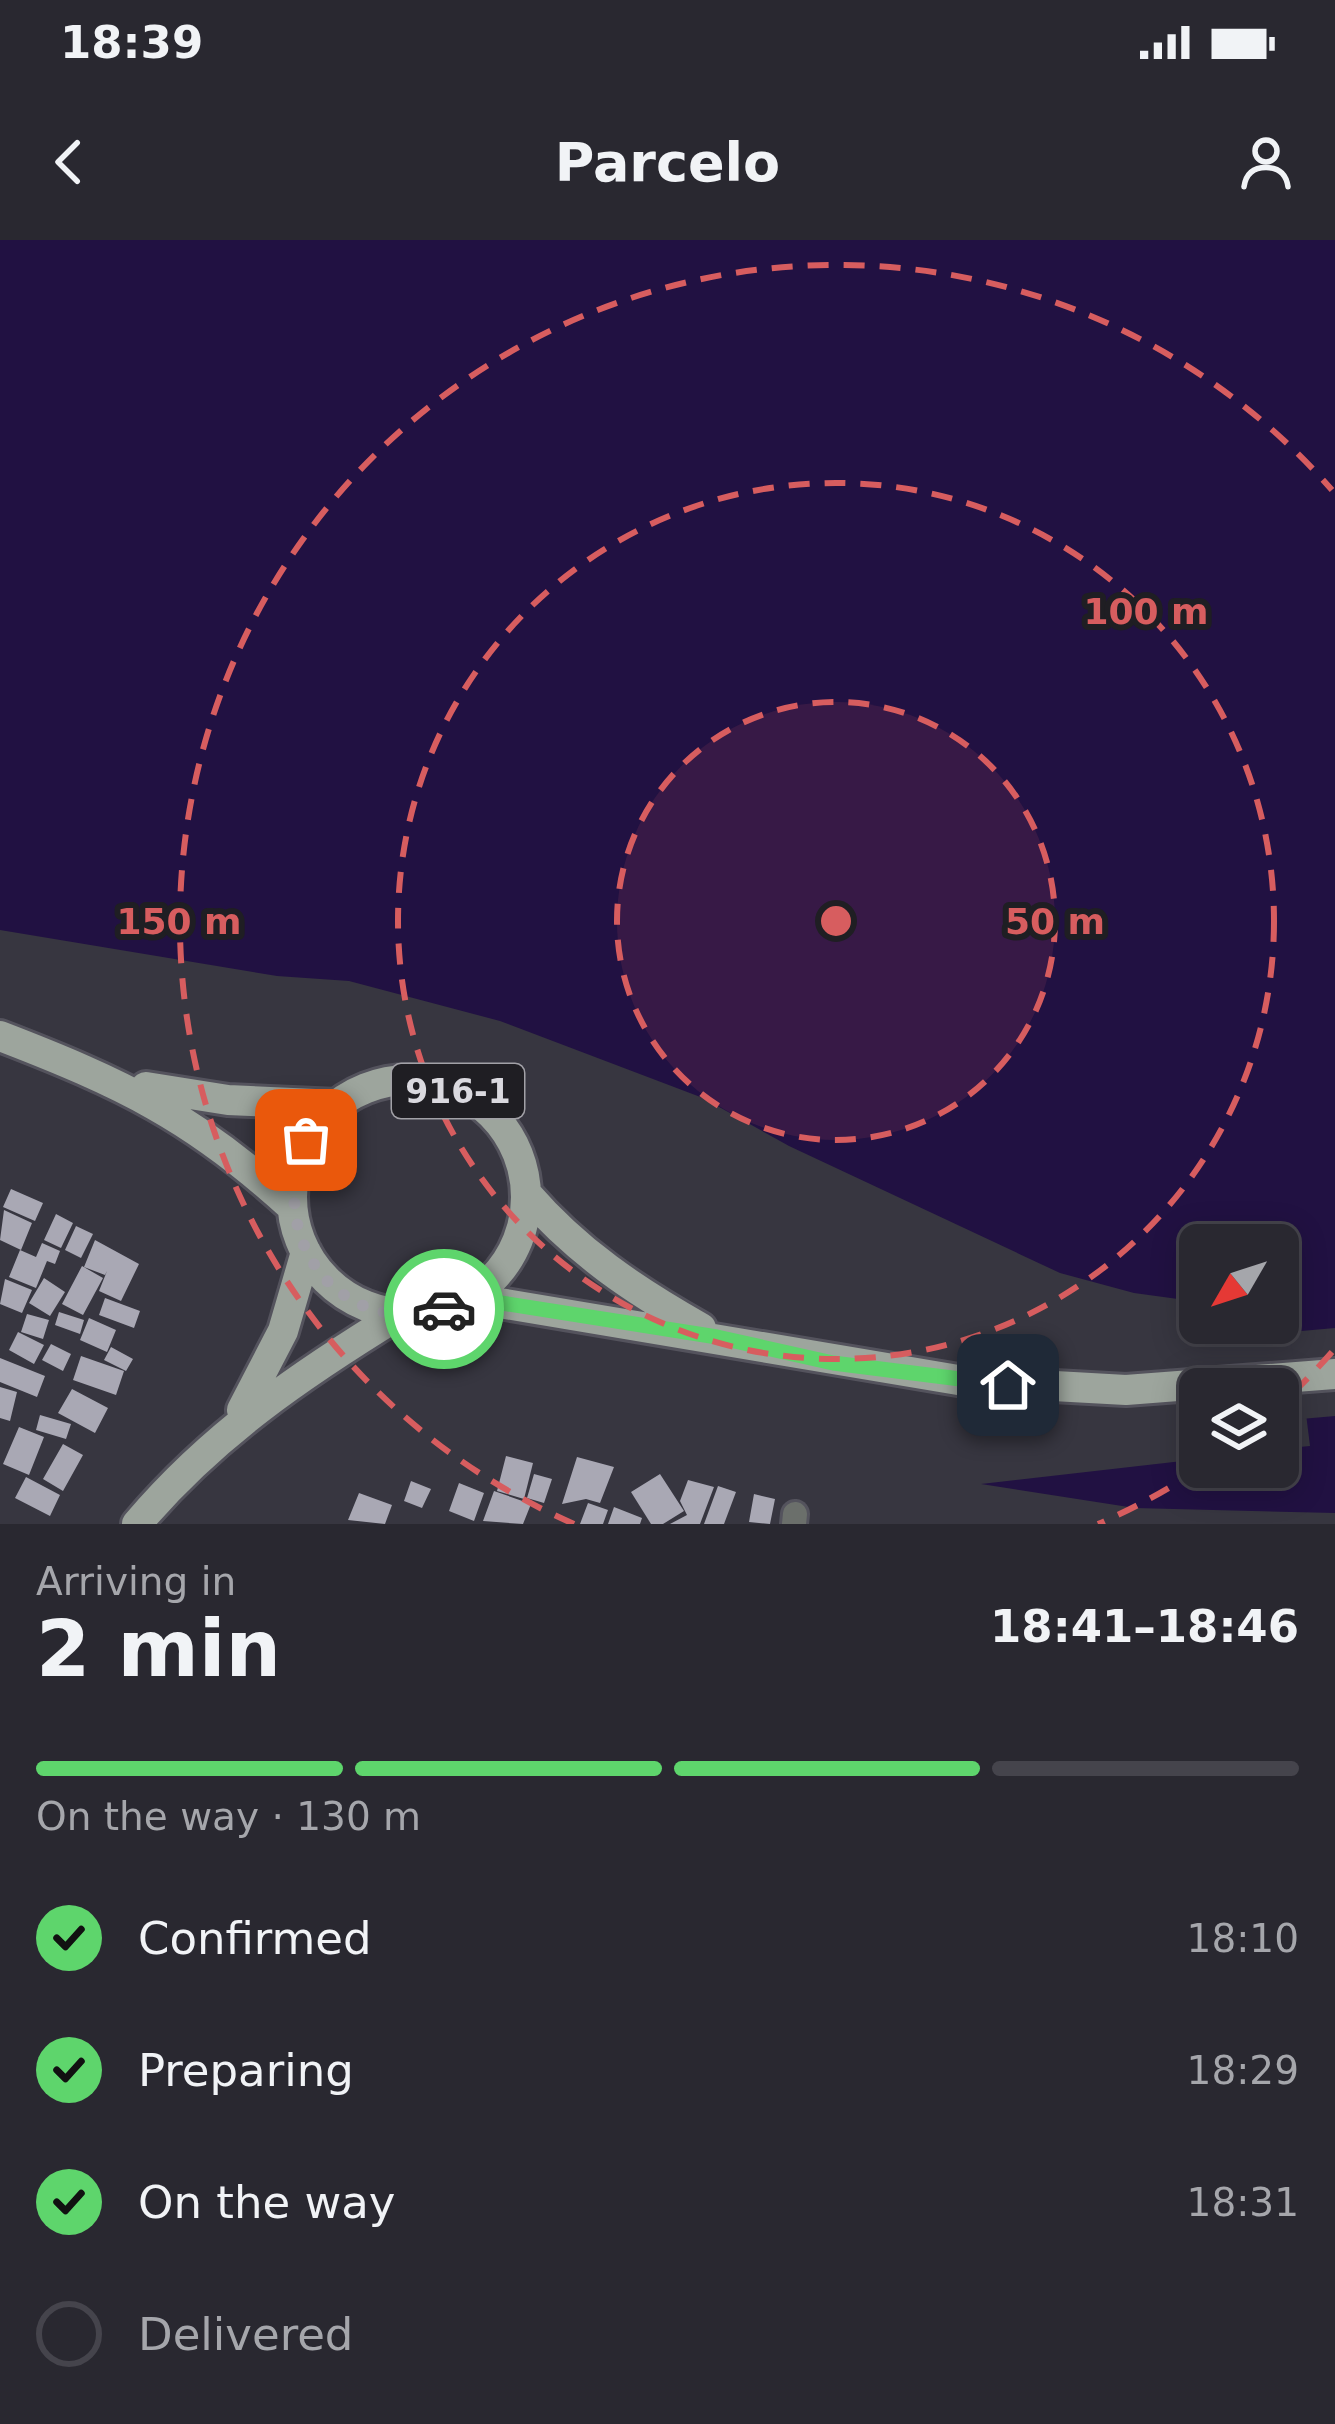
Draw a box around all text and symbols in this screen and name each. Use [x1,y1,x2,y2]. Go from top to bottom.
text: 18:39 [60,16,203,69]
icon: back [36,129,102,195]
icon: person [1233,129,1299,195]
text: Parcelo [555,131,780,194]
text: 100 m [1083,591,1209,632]
centre of rings [815,900,857,942]
text: 150 m [116,901,242,942]
text: 50 m [1005,901,1105,942]
road number: 916-1 [392,1064,524,1118]
pin [255,1089,357,1191]
icon: bag [273,1107,339,1173]
north arrow [1179,1224,1299,1344]
map controls [1179,1224,1299,1488]
courier [384,1249,504,1369]
icon: car [411,1276,477,1342]
pin [957,1334,1059,1436]
icon: home [975,1352,1041,1418]
button: layers [1179,1368,1299,1488]
text: Arriving in [36,1559,236,1604]
text: 18:41–18:46 [990,1600,1299,1653]
text: 2 min [36,1604,281,1694]
text: On the way · 130 m [36,1794,421,1839]
icon: check [36,1905,102,1971]
text: Confirmed [138,1912,372,1965]
text: 18:10 [1187,1916,1299,1961]
icon: check [36,2037,102,2103]
text: Preparing [138,2044,354,2097]
text: 18:29 [1187,2048,1299,2093]
icon: check [36,2169,102,2235]
text: On the way [138,2176,395,2229]
text: 18:31 [1187,2180,1299,2225]
text: Delivered [138,2308,353,2361]

